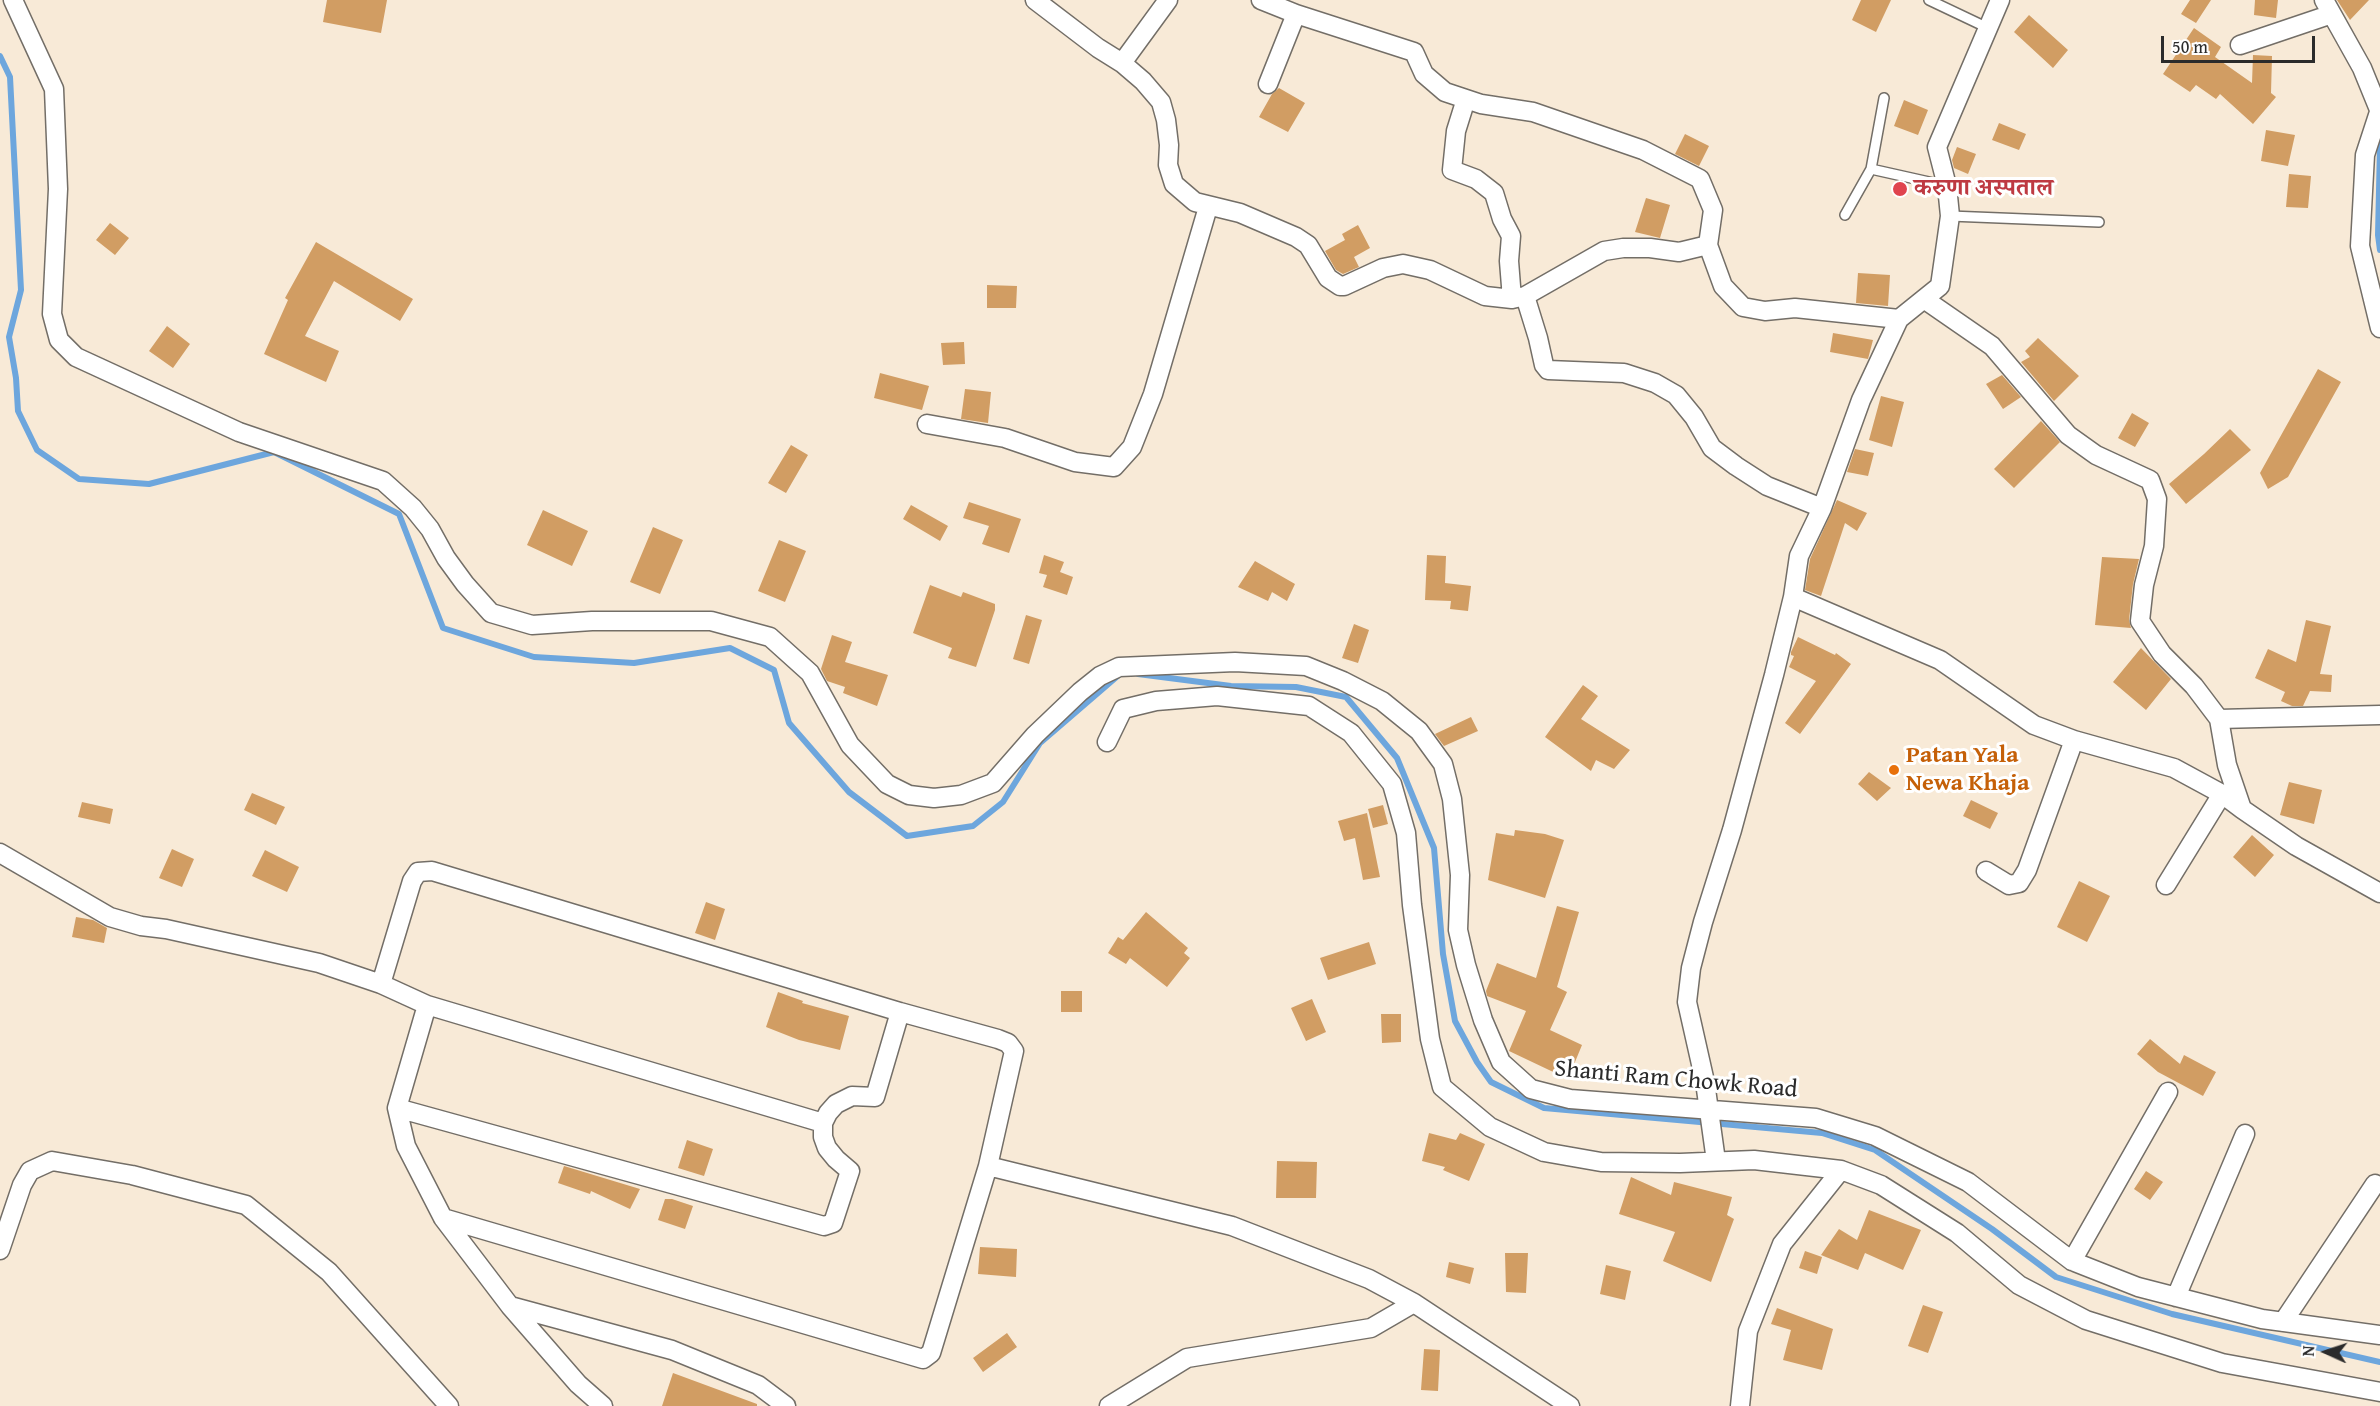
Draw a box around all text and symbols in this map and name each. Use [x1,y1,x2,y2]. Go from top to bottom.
scale bar [2164,24,2318,62]
text: 50 m [2172,33,2208,60]
place label: करुणा अस्पताल [1914,175,2053,203]
marker: करुणा अस्पताल [1891,180,1909,198]
place label: Patan Yala Newa Khaja [1906,742,2029,798]
marker: Patan Yala Newa Khaja [1887,763,1901,777]
street label: Shanti Ram Chowk Road [1553,1055,1799,1105]
north arrow [2296,1322,2356,1382]
text: N [2296,1345,2320,1357]

